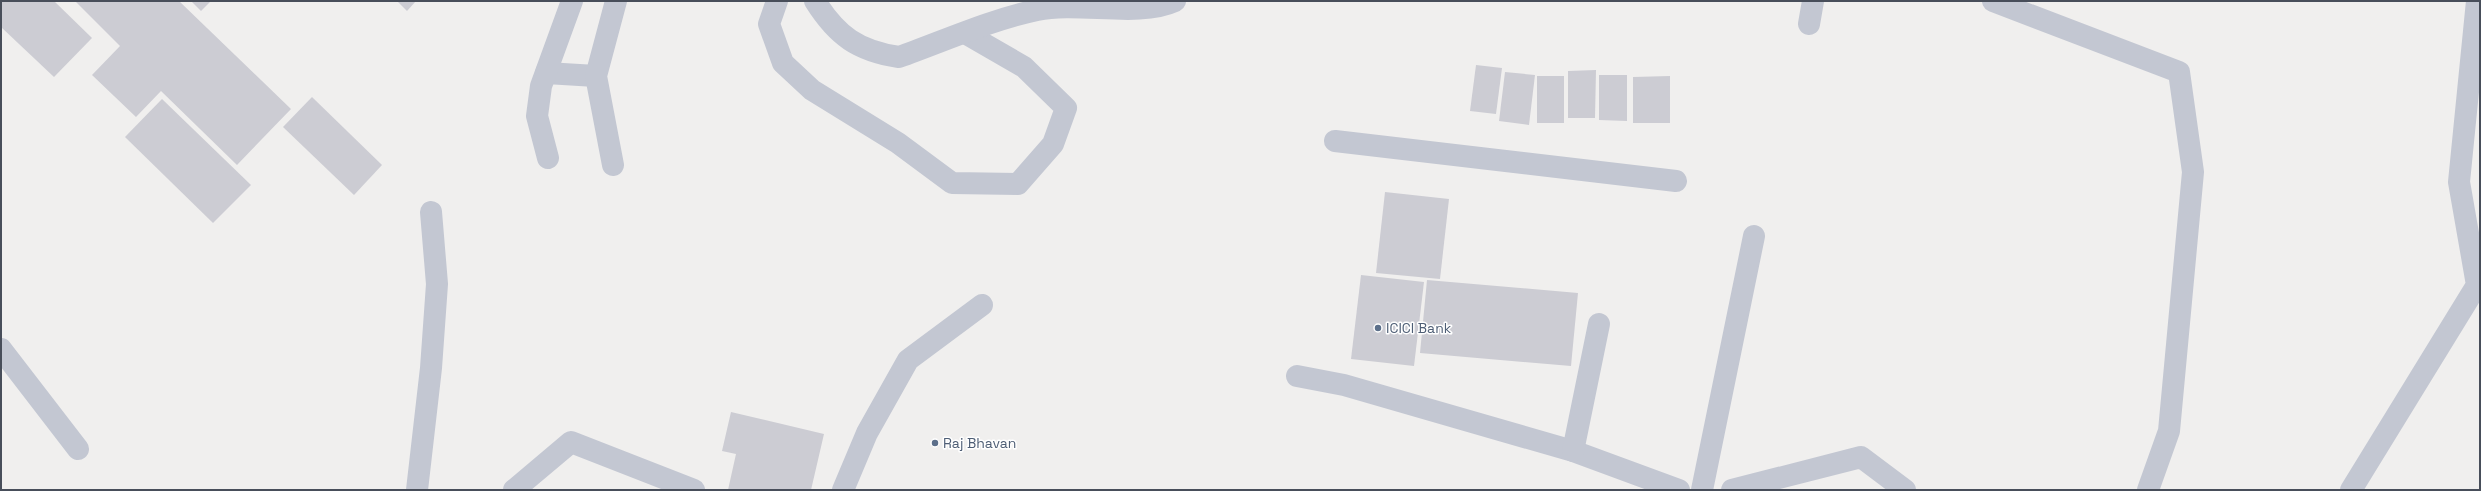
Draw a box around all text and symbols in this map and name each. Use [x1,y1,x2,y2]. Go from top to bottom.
place label: ICICI Bank [1386,319,1452,337]
marker: ICICI Bank [1373,323,1383,333]
place label: Raj Bhavan [943,434,1016,452]
marker: Raj Bhavan [930,438,940,448]

